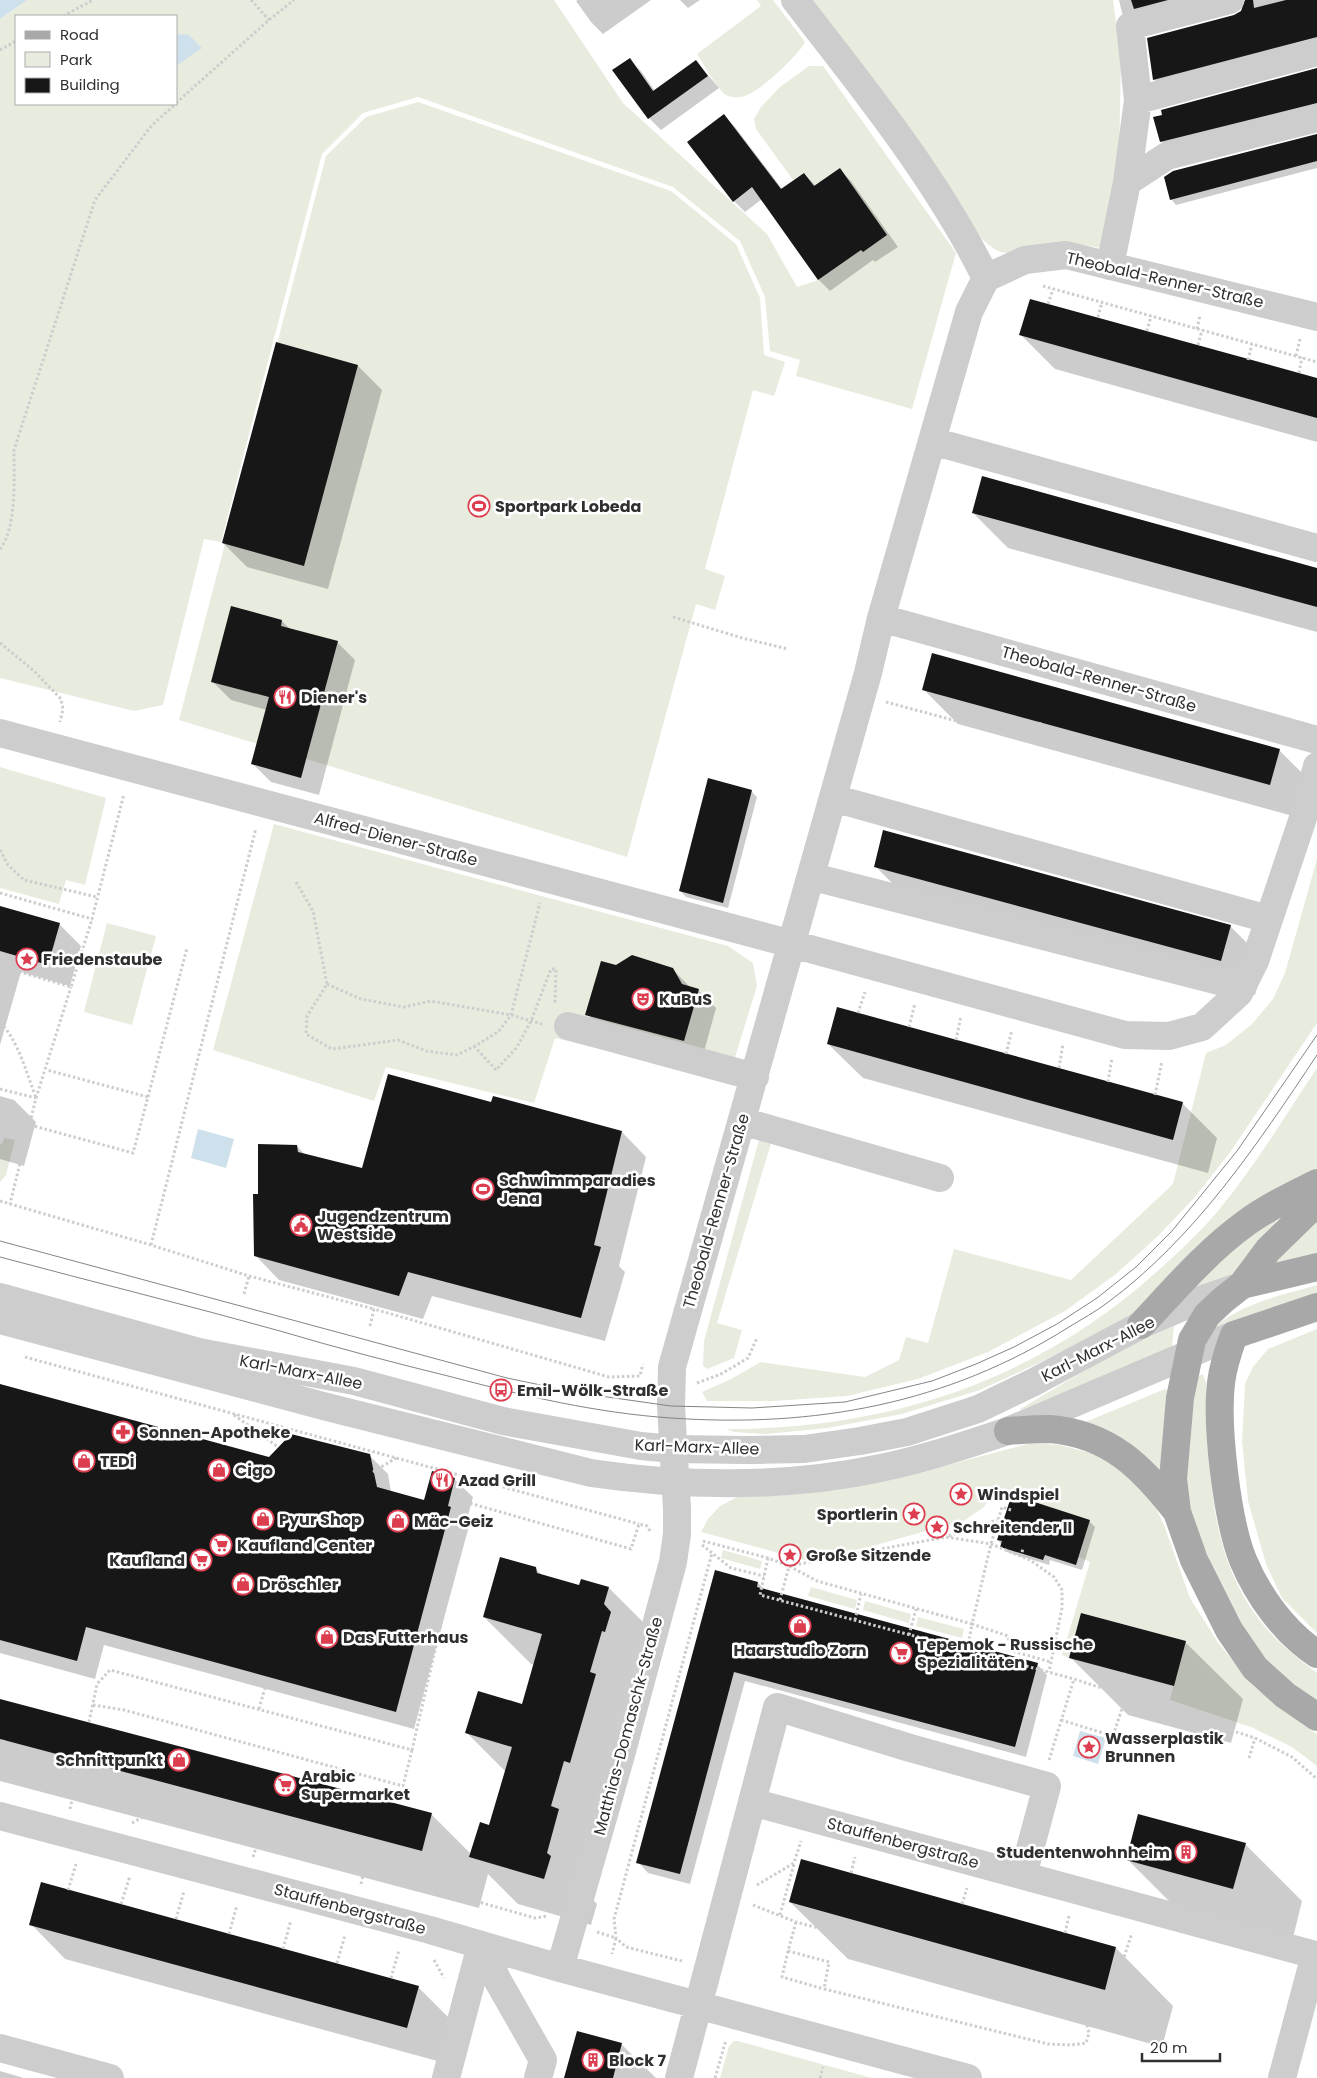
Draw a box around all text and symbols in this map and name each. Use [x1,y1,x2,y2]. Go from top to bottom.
legend [15,15,178,105]
text: Road [60,24,99,45]
text: Park [60,49,92,70]
text: Building [60,74,120,95]
street label: Theobald-Renner-Straße [1064,246,1266,314]
sports icon: Sportpark Lobeda [467,494,491,518]
place label: Sportpark Lobeda [495,495,641,518]
street label: Theobald-Renner-Straße [999,640,1199,718]
restaurant icon: Diener's [273,685,297,709]
place label: Diener's [301,686,367,709]
street label: Alfred-Diener-Straße [312,806,480,872]
place icon: Friedenstaube [15,947,39,971]
place label: Friedenstaube [43,948,163,971]
theatre icon: KuBuS [631,987,655,1011]
place label: KuBuS [659,988,712,1011]
street label: Theobald-Renner-Straße [677,1111,755,1311]
place label: Schwimmparadies Jena [499,1169,656,1210]
sports icon: Schwimmparadies Jena [471,1177,495,1201]
place label: Jugendzentrum Westside [317,1205,449,1246]
public building icon: Jugendzentrum Westside [289,1213,313,1237]
street label: Karl-Marx-Allee [1037,1310,1159,1388]
street label: Karl-Marx-Allee [238,1349,364,1395]
bus stop icon: Emil-Wölk-Straße [489,1378,513,1402]
place label: Emil-Wölk-Straße [517,1379,668,1402]
pharmacy icon: Sonnen-Apotheke [111,1420,135,1444]
place label: Sonnen-Apotheke [139,1421,290,1444]
street label: Karl-Marx-Allee [634,1433,760,1461]
shop icon: TEDi [72,1449,96,1473]
place label: TEDi [100,1450,134,1473]
shop icon: Cigo [207,1458,231,1482]
place label: Cigo [235,1459,273,1482]
restaurant icon: Azad Grill [430,1468,454,1492]
place label: Azad Grill [458,1469,536,1492]
place icon: Windspiel [949,1482,973,1506]
place label: Windspiel [977,1483,1059,1506]
place icon: Sportlerin [902,1502,926,1526]
place label: Sportlerin [817,1503,898,1526]
shop icon: Pyur Shop [251,1507,275,1531]
place label: Pyur Shop [279,1508,362,1531]
shop icon: Mäc-Geiz [386,1509,410,1533]
place label: Mäc-Geiz [414,1510,493,1533]
place icon: Schreitender II [925,1515,949,1539]
place label: Schreitender II [953,1516,1072,1539]
supermarket icon: Kaufland Center [209,1533,233,1557]
place label: Kaufland Center [237,1534,372,1557]
place icon: Große Sitzende [778,1543,802,1567]
place label: Große Sitzende [806,1544,931,1567]
supermarket icon: Kaufland [189,1548,213,1572]
place label: Kaufland [109,1549,185,1572]
shop icon: Dröschler [231,1572,255,1596]
place label: Dröschler [259,1573,339,1596]
street label: Matthias-Domaschk-Straße [588,1614,668,1838]
shop icon: Haarstudio Zorn [788,1614,812,1638]
shop icon: Das Futterhaus [315,1625,339,1649]
place label: Das Futterhaus [343,1626,468,1649]
place label: Tepemok - Russische Spezialitäten [917,1633,1093,1674]
place label: Haarstudio Zorn [733,1639,867,1662]
supermarket icon: Tepemok - Russische Spezialitäten [889,1641,913,1665]
place label: Wasserplastik Brunnen [1105,1727,1224,1768]
place icon: Wasserplastik Brunnen [1077,1735,1101,1759]
shop icon: Schnittpunkt [167,1748,191,1772]
place label: Schnittpunkt [55,1749,163,1772]
place label: Arabic Supermarket [301,1765,410,1806]
supermarket icon: Arabic Supermarket [273,1773,297,1797]
street label: Stauffenbergstraße [825,1812,982,1874]
building icon: Studentenwohnheim [1174,1840,1198,1864]
place label: Studentenwohnheim [996,1841,1170,1864]
street label: Stauffenbergstraße [272,1878,429,1940]
scale bar [1142,2030,1220,2062]
text: 20 m [1150,2037,1188,2058]
building icon: Block 7 [581,2048,605,2072]
place label: Block 7 [609,2049,666,2072]

